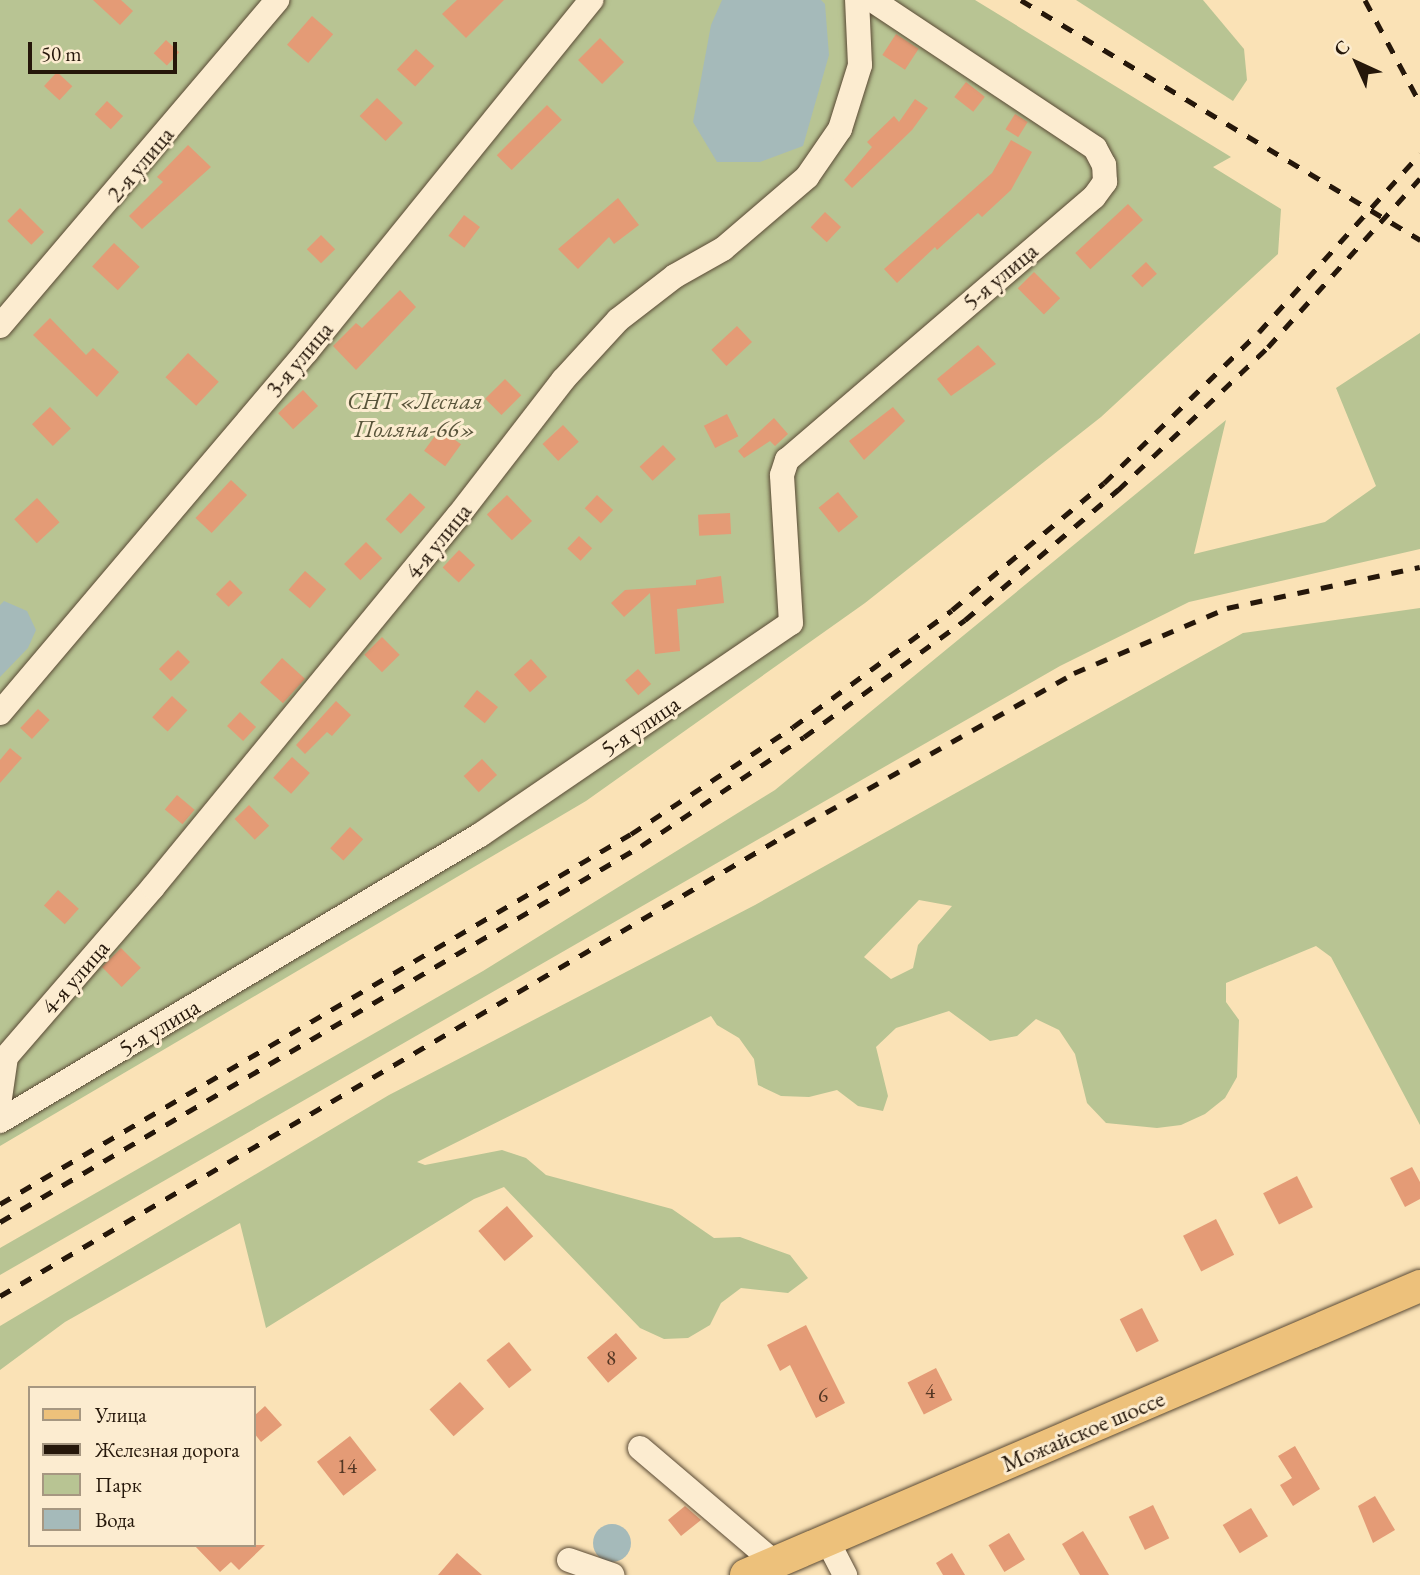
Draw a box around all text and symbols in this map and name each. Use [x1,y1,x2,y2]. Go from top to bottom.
scale bar [32,28,180,72]
north arrow [1322,28,1392,98]
text: С [1328,34,1355,61]
text: 50 m [41,40,82,67]
street label: 2-я улица [100,120,180,208]
street label: 5-я улица [956,236,1044,316]
street label: 3-я улица [259,315,339,403]
park label: СНТ «Лесная Поляна-66» [347,387,483,443]
street label: 4-я улица [399,497,477,585]
street label: 5-я улица [595,689,685,763]
street label: 4-я улица [35,934,115,1020]
street label: 5-я улица [113,992,205,1062]
house number: 8 [606,1345,616,1371]
house number: 4 [925,1378,935,1404]
house number: 6 [818,1382,828,1408]
street label: Можайское шоссе [997,1384,1169,1478]
legend [28,1386,256,1547]
text: Улица [95,1401,147,1428]
text: Железная дорога [95,1436,240,1463]
house number: 14 [337,1453,357,1479]
text: Парк [95,1471,142,1498]
text: Вода [95,1506,135,1533]

